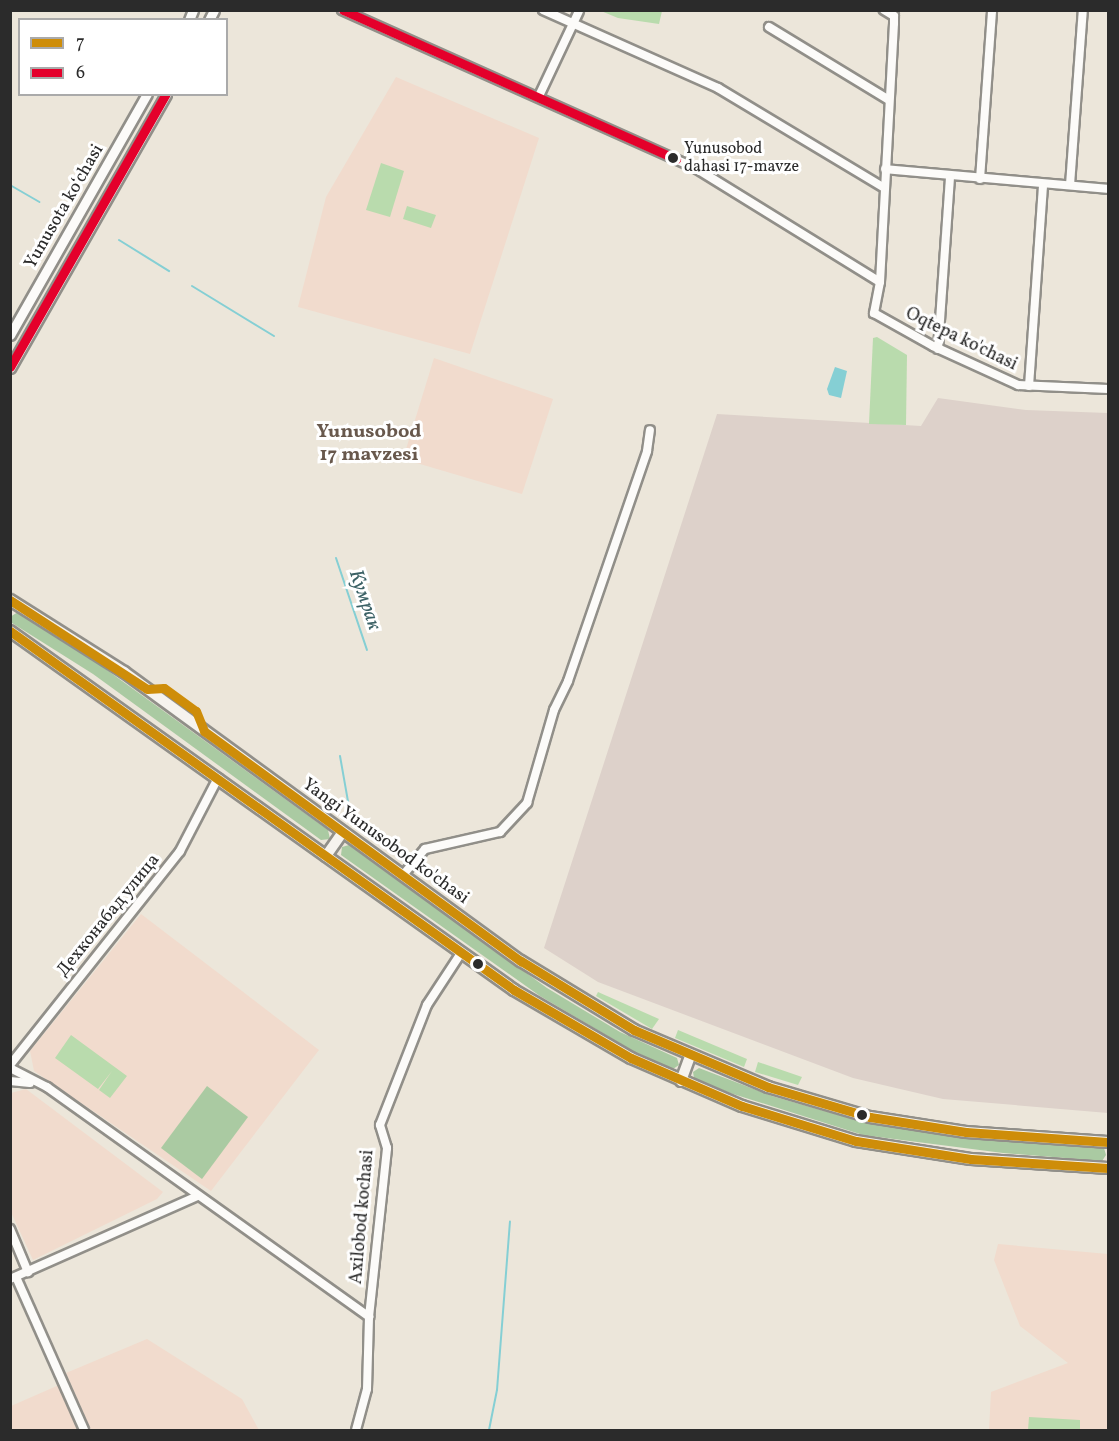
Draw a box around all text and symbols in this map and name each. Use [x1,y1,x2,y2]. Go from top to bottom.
legend [18,18,228,96]
text: 7 [76,31,85,56]
text: 6 [76,61,85,86]
place label: Yunusobod dahasi 17-mavze [684,139,799,177]
street label: Yunusota koʻchasi [21,141,109,273]
marker: Yunusobod dahasi 17-mavze [667,152,679,164]
street label: Oqtepa ko'chasi [901,304,1021,376]
district label: Yunusobod 17 mavzesi [316,420,422,467]
water label: Кумрак [343,567,385,633]
street label: Yangi Yunusobod ko'chasi [297,774,473,910]
street label: Дехконабад улица [53,850,165,982]
unlabelled marker [472,958,484,970]
unlabelled marker [856,1109,868,1121]
street label: Axilobod kochasi [346,1149,380,1285]

